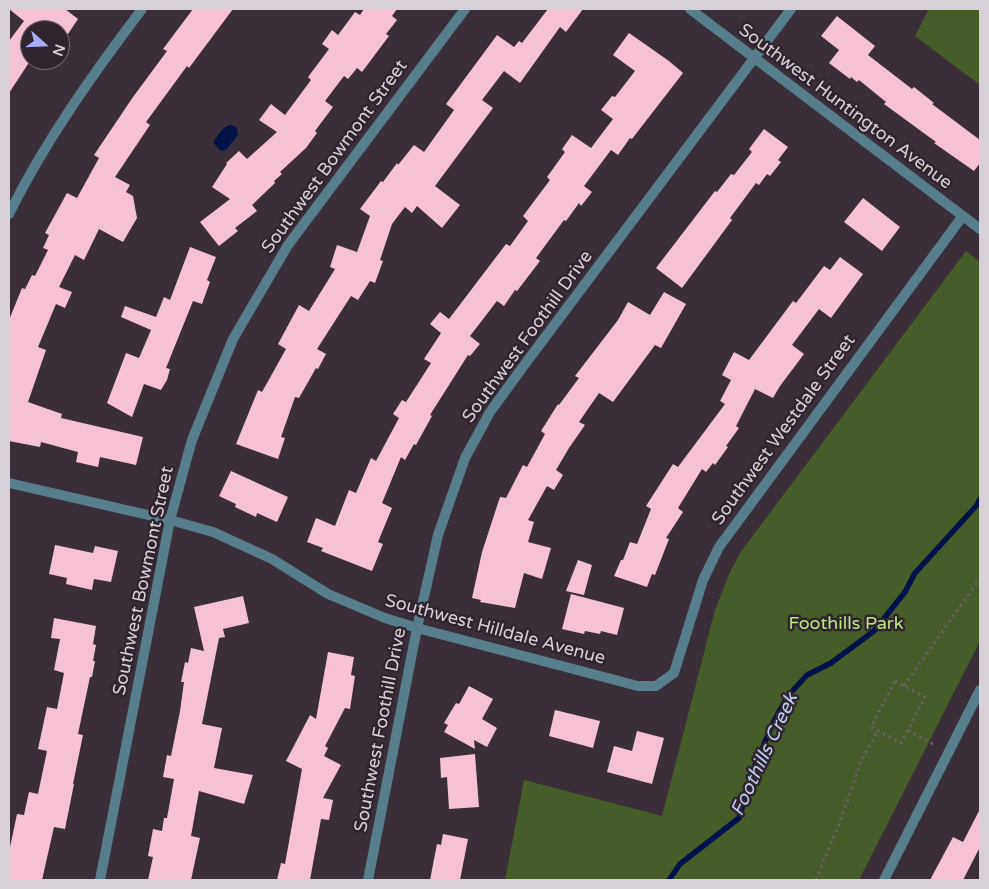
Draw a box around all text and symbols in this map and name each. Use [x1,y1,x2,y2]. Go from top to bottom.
north arrow [20,20,70,70]
street label: Southwest Huntington Avenue [734,20,956,194]
text: N [49,42,69,58]
street label: Southwest Bowmont Street [258,56,412,258]
street label: Southwest Foothill Drive [458,247,598,427]
street label: Southwest Westdale Street [708,331,860,529]
street label: Southwest Bowmont Street [109,464,179,698]
street label: Southwest Hilldale Avenue [382,590,608,670]
park label: Foothills Park [788,613,904,635]
street label: Southwest Foothill Drive [351,626,411,834]
water label: Foothills Creek [727,690,803,820]

